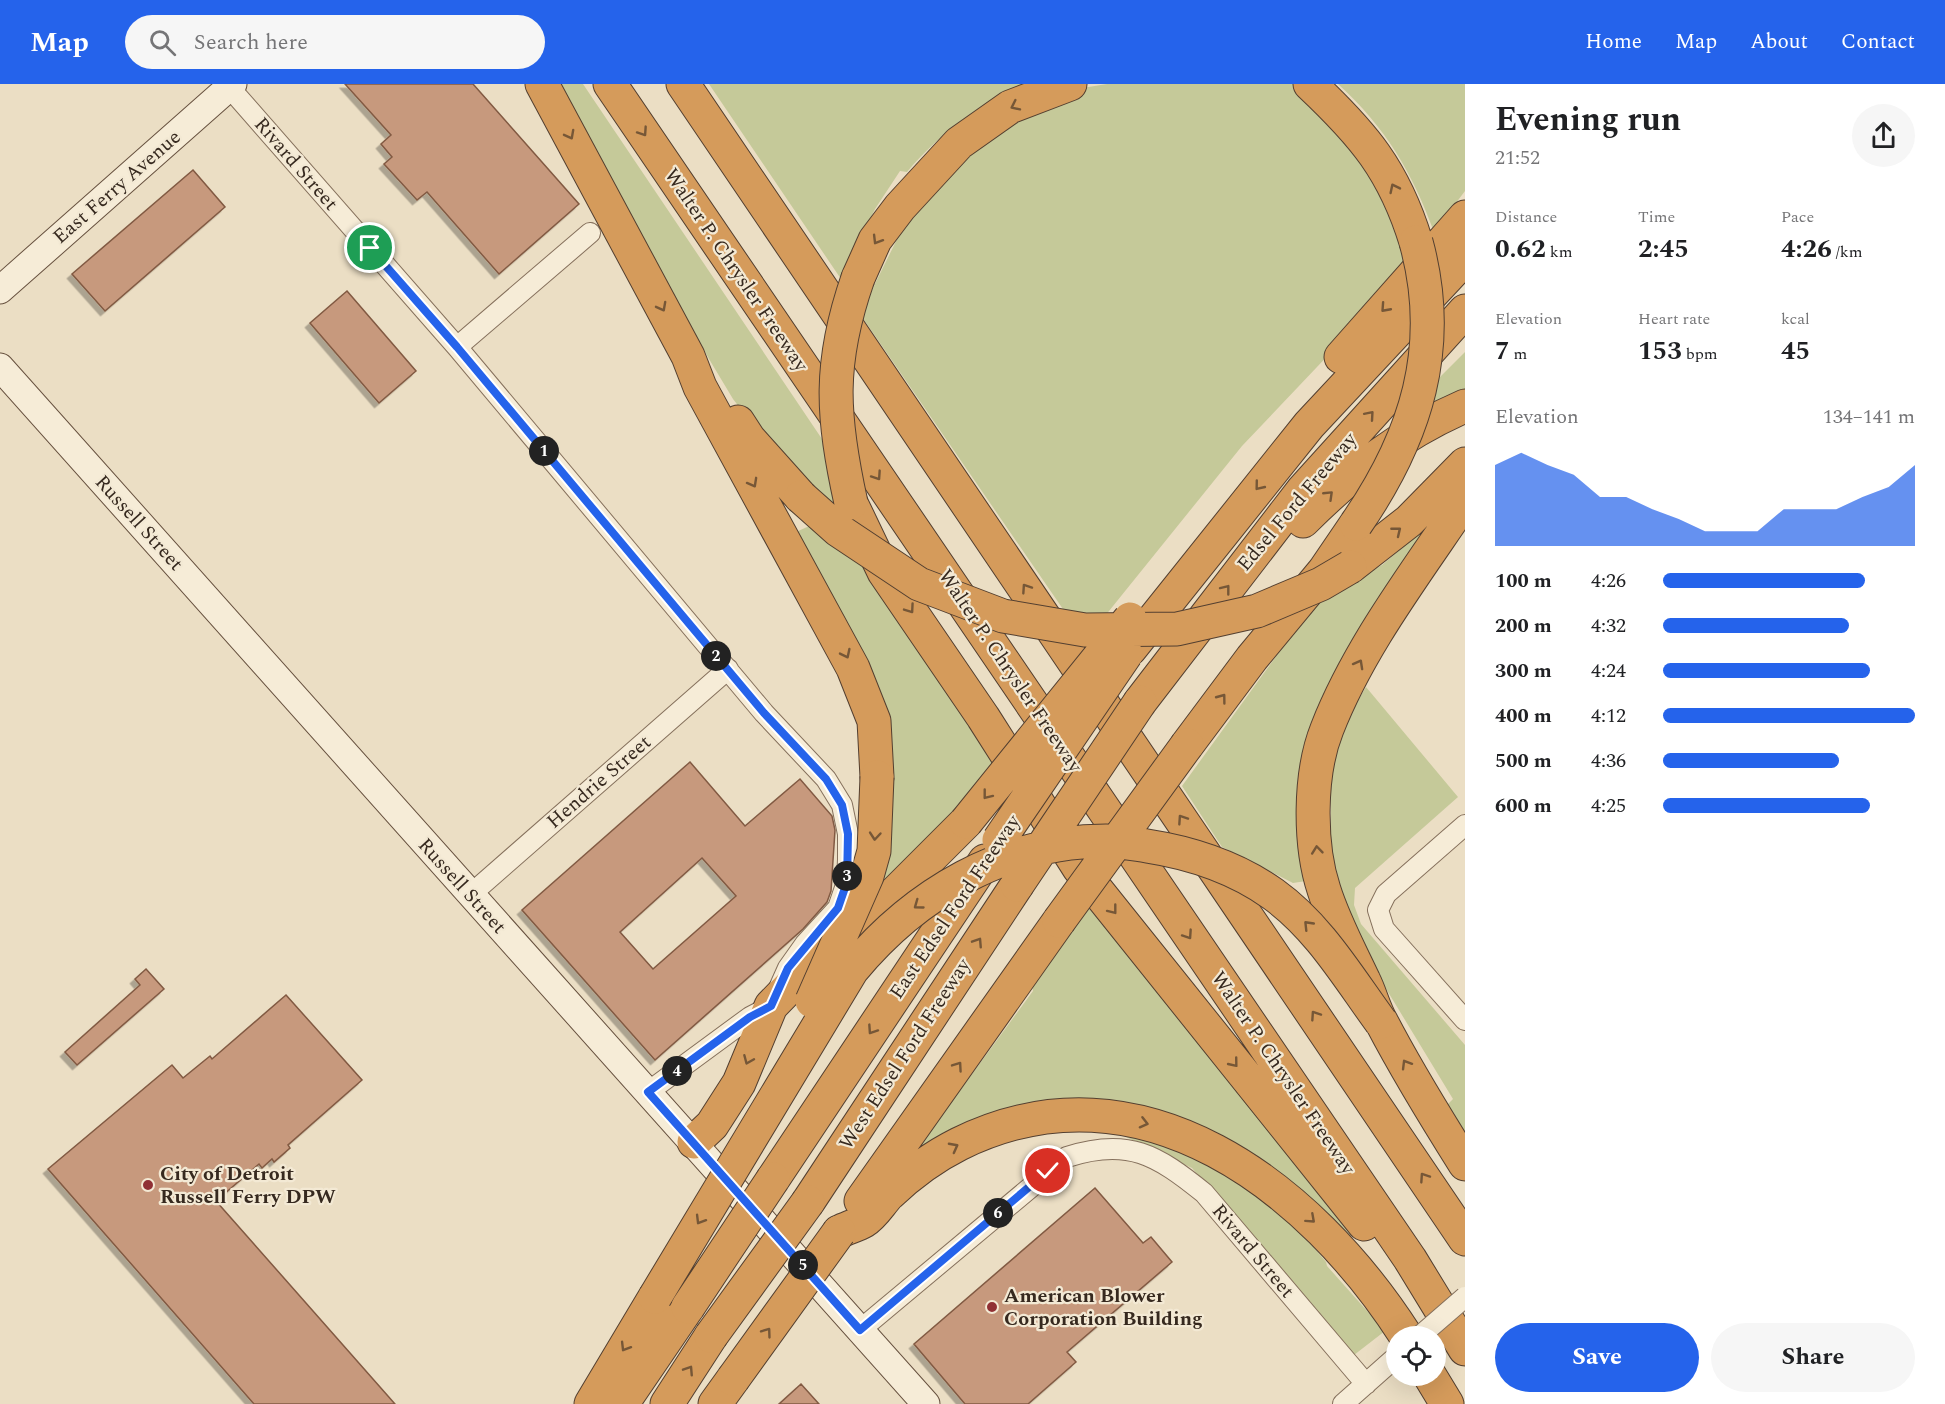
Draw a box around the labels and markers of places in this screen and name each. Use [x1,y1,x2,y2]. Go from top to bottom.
pin [344,222,395,273]
pin: 1 [529,436,559,466]
pin: 2 [701,641,731,671]
pin: 3 [832,861,862,891]
pin: 4 [662,1056,692,1086]
pin [1022,1145,1073,1196]
place label: City of Detroit Russell Ferry DPW [160,1159,336,1212]
marker: City of Detroit Russell Ferry DPW [141,1178,155,1192]
pin: 6 [983,1198,1013,1228]
pin: 5 [788,1250,818,1280]
place label: American Blower Corporation Building [1004,1281,1203,1334]
marker: American Blower Corporation Building [985,1300,999,1314]

